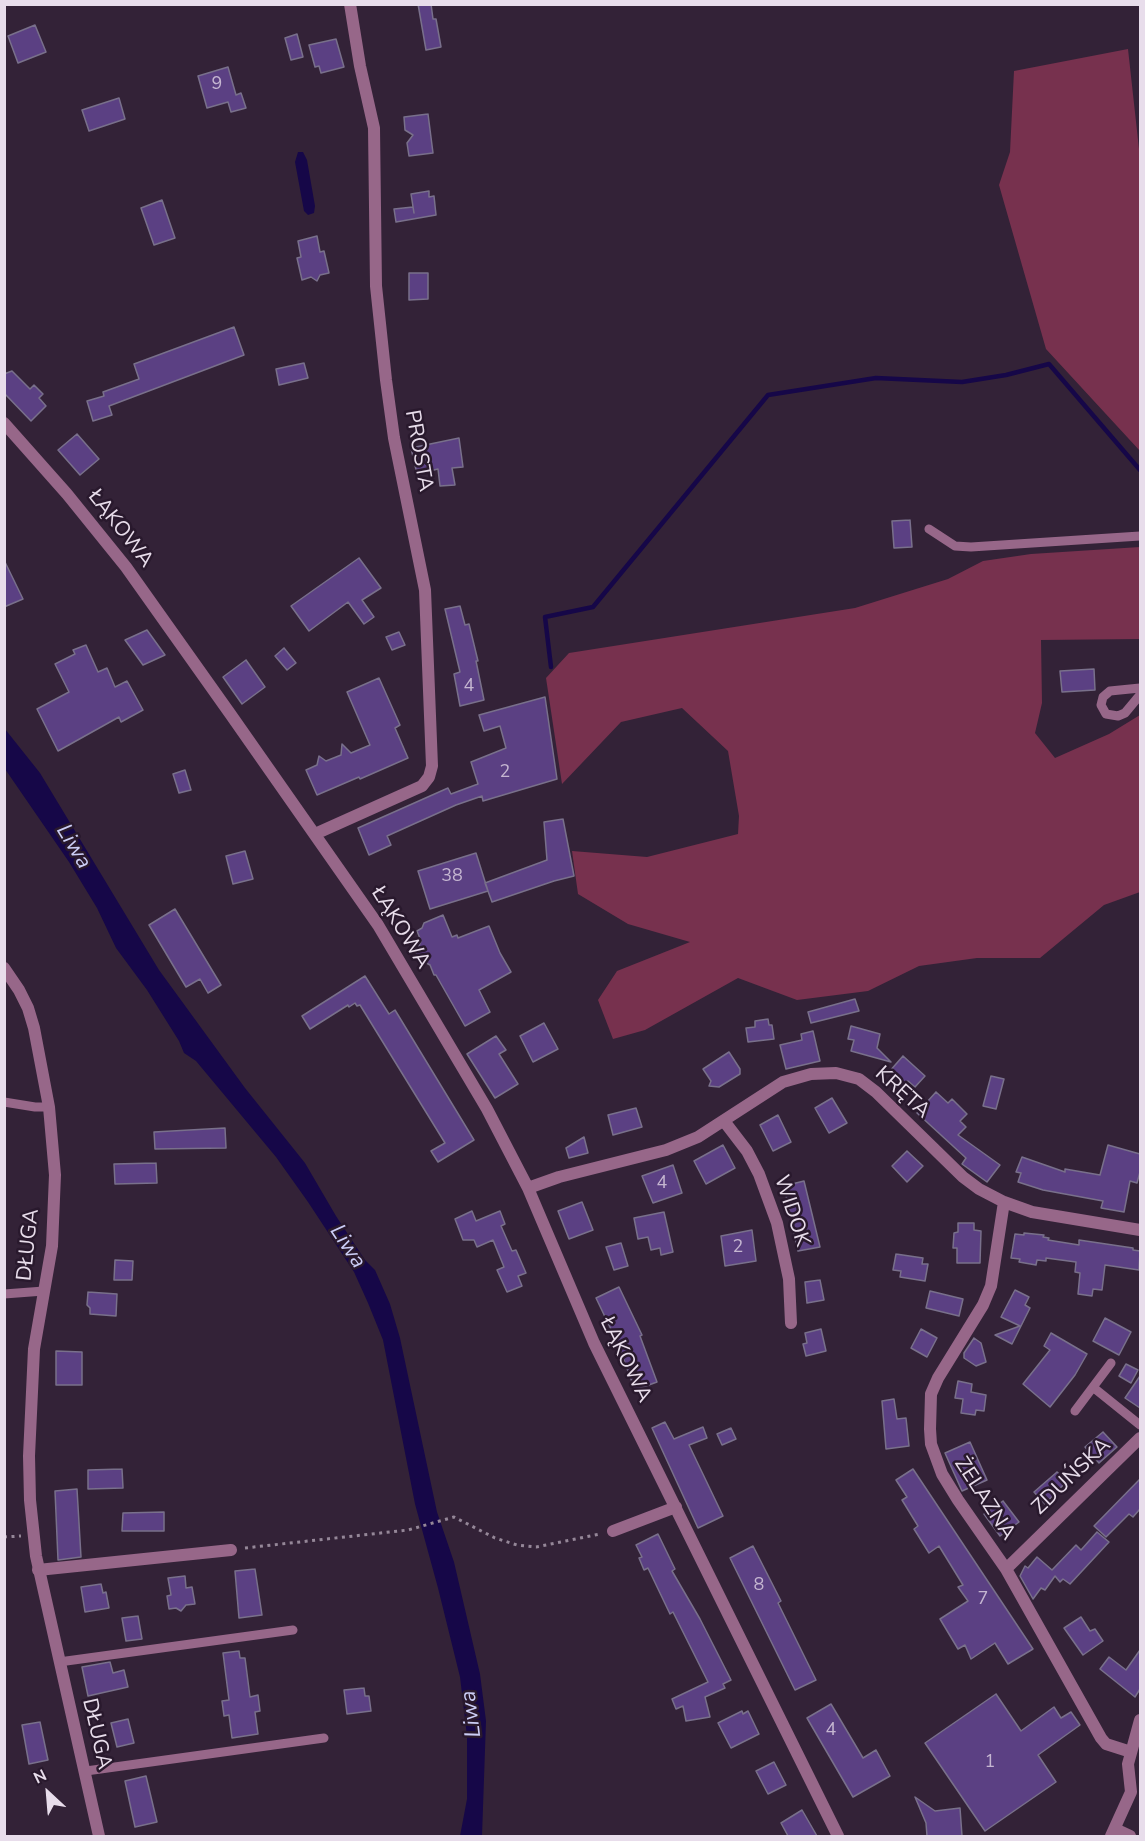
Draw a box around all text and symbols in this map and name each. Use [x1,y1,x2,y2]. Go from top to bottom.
house number: 9 [212,74,222,96]
street label: PROSTA [398,408,438,494]
street label: ŁĄKOWA [82,485,158,573]
house number: 4 [464,676,474,698]
house number: 2 [500,762,510,784]
water label: Liwa [50,820,96,874]
house number: 38 [441,866,463,888]
street label: ŁĄKOWA [365,882,435,974]
street label: KRĘTA [869,1062,935,1124]
street label: WIDOK [768,1172,814,1250]
house number: 4 [657,1173,667,1195]
street label: DŁUGA [13,1208,45,1282]
water label: Liwa [323,1220,371,1274]
house number: 2 [733,1237,743,1259]
street label: ŁĄKOWA [594,1313,656,1407]
street label: ZDUŃSKA [1027,1433,1117,1521]
street label: ŻELAZNA [948,1453,1020,1545]
house number: 8 [754,1575,764,1597]
house number: 7 [978,1589,988,1611]
water label: Liwa [456,1689,488,1739]
street label: DŁUGA [76,1696,116,1772]
house number: 4 [826,1720,836,1742]
house number: 1 [985,1752,995,1774]
north arrow [18,1763,78,1823]
text: N [30,1764,50,1789]

